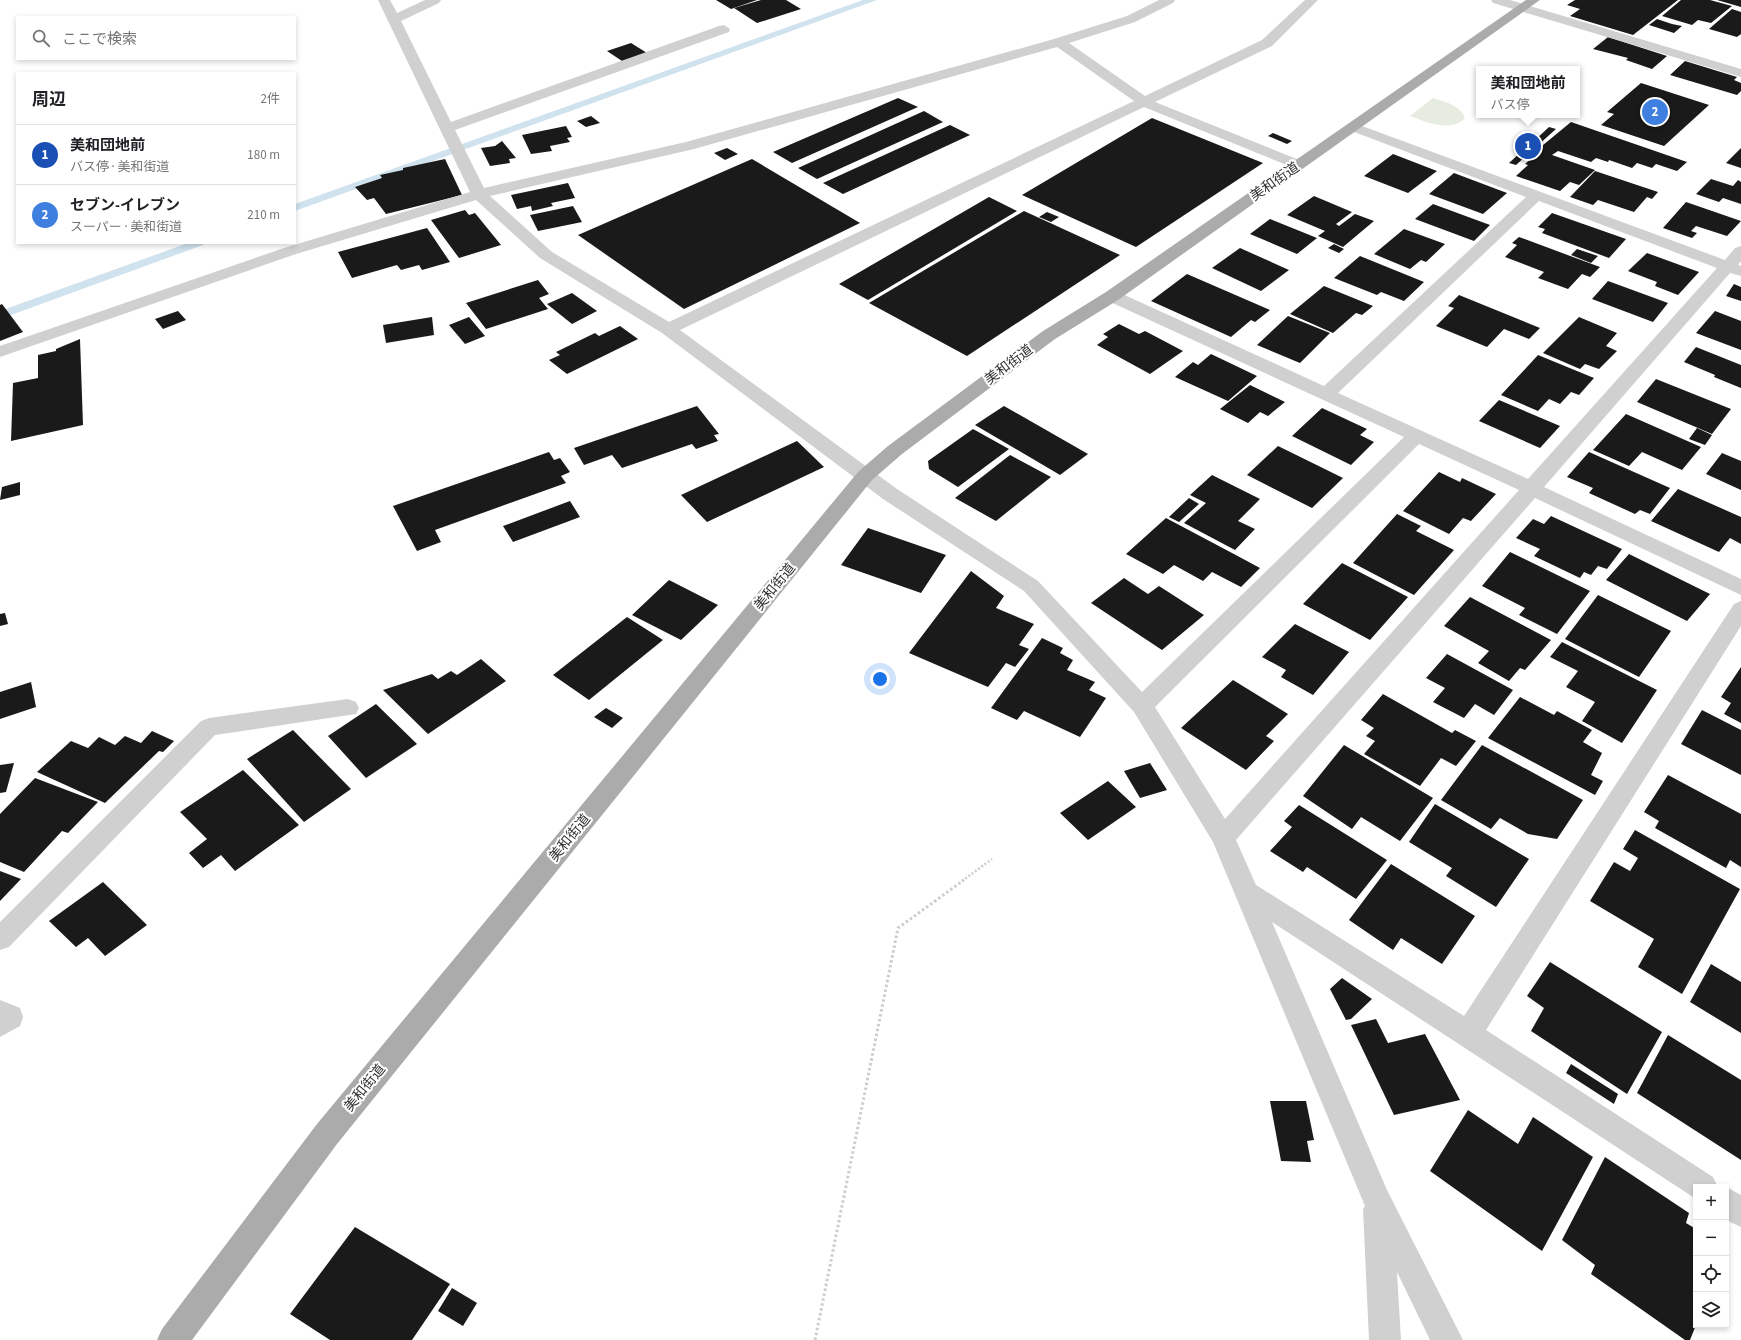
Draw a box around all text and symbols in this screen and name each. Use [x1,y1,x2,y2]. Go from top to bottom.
search box [16,16,296,60]
icon: search [30,27,52,49]
text: ここで検索 [62,29,137,50]
popup [1476,66,1580,118]
text: 美和団地前 [1490,73,1566,94]
text: 周辺 [32,88,66,112]
text: 2件 [261,90,280,108]
text: バス停 [1490,96,1530,114]
pin: 2 [1642,97,1668,127]
pin: 1 [1515,131,1541,161]
text: 美和団地前 [70,135,145,156]
text: 1 [42,146,48,164]
text: 180 m [247,146,280,164]
text: バス停 · 美和街道 [70,158,169,176]
street label: 美和街道 [1246,158,1304,206]
text: セブン-イレブン [70,195,180,216]
text: 2 [42,206,48,224]
text: 210 m [247,206,280,224]
text: スーパー · 美和街道 [70,218,182,236]
street label: 美和街道 [981,340,1037,390]
street label: 美和街道 [750,559,800,615]
your location [870,669,890,689]
street label: 美和街道 [545,810,595,866]
street label: 美和街道 [340,1060,390,1116]
map controls [1693,1184,1729,1328]
button: + [1693,1184,1729,1220]
button: − [1693,1220,1729,1256]
button: locate [1693,1256,1729,1292]
button: layers [1693,1292,1729,1328]

